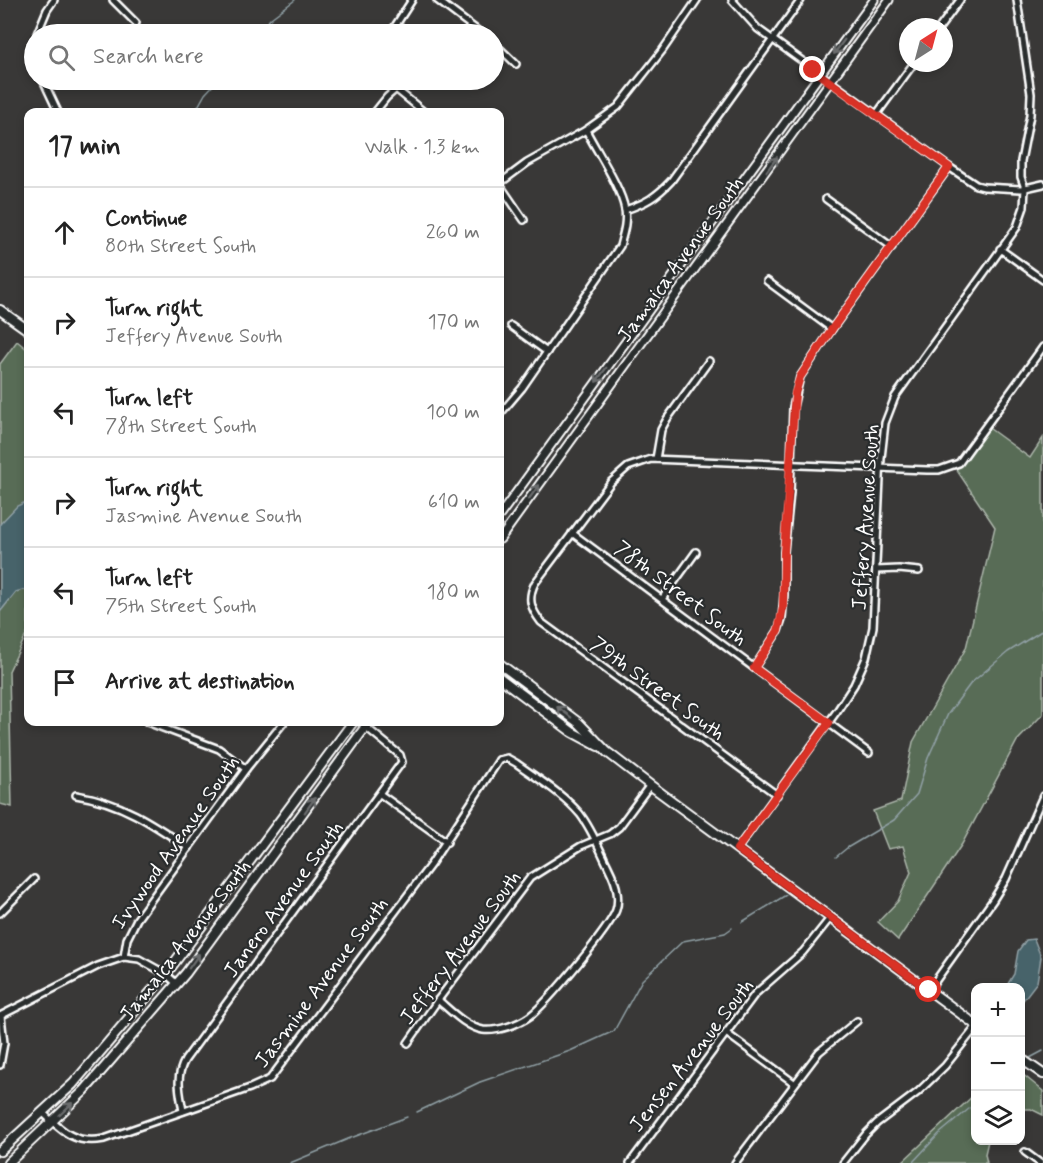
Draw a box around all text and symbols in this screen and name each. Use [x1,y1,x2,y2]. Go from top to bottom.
north arrow [899,18,953,72]
search box [24,24,504,90]
one-way arrow [833,39,845,55]
icon: search [45,41,78,74]
text: Search here [93,43,204,71]
route end [799,56,825,82]
text: 17 min [48,130,121,164]
text: Walk · 1.3 km [365,134,480,161]
one-way arrow [765,156,778,172]
street label: Jamaica Avenue South [611,171,751,348]
text: Continue [105,205,187,233]
icon: ahead [48,216,81,249]
text: 260 m [426,219,480,246]
text: 80th Street South [105,233,256,260]
text: Turn right [105,295,203,323]
icon: right [48,306,81,339]
text: 170 m [428,309,480,336]
text: Jeffery Avenue South [105,323,283,350]
one-way arrow [595,366,607,382]
text: Turn left [105,385,193,413]
icon: left [48,396,81,429]
text: 100 m [426,399,480,426]
text: 78th Street South [105,413,257,440]
street label: Jeffery Avenue South [846,423,886,611]
text: Turn right [105,475,203,503]
one-way arrow [528,484,540,500]
icon: right [48,486,81,519]
text: 610 m [428,489,480,516]
text: Jasmine Avenue South [105,503,302,530]
street label: 78th Street South [608,535,752,653]
text: Turn left [105,565,193,593]
icon: left [48,576,81,609]
text: 180 m [427,579,480,606]
text: 75th Street South [105,593,257,620]
street label: 79th Street South [584,630,731,747]
icon: arrive [48,666,81,699]
text: Arrive at destination [105,668,295,696]
one-way arrow [556,706,572,718]
street label: Ivywood Avenue South [105,750,246,935]
one-way arrow [304,797,316,813]
street label: Janero Avenue South [217,815,350,984]
street label: Jamaica Avenue South [114,854,258,1028]
street label: Jeffery Avenue South [394,865,528,1030]
street label: Jasmine Avenue South [248,891,395,1074]
one-way arrow [188,954,200,970]
street label: Jensen Avenue South [623,973,761,1138]
route start [915,976,941,1002]
map controls [971,983,1025,1145]
button: + [971,983,1025,1037]
button: − [971,1037,1025,1091]
button: layers [971,1091,1025,1145]
one-way arrow [59,1101,74,1116]

